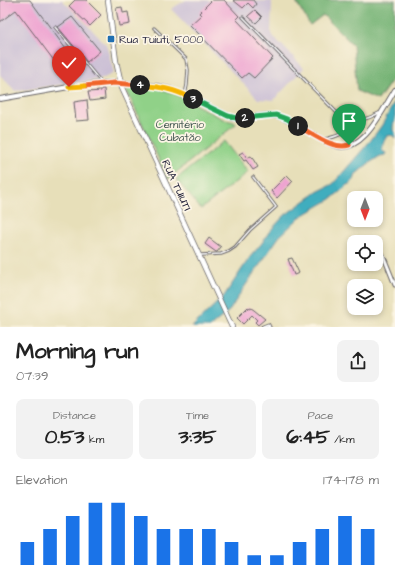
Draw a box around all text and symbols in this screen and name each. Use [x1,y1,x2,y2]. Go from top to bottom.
place label: Rua Tuiuti, 5000 [119,32,203,47]
marker: Rua Tuiuti, 5000 [106,34,116,44]
pin [52,46,86,87]
icon: check [58,52,80,74]
pin: 4 [130,75,150,95]
text: 4 [136,77,144,92]
pin: 3 [183,89,203,109]
text: 3 [190,91,196,106]
pin [332,104,366,145]
pin: 2 [235,108,255,128]
text: 2 [242,110,248,125]
icon: arrive [338,110,360,132]
pin: 1 [288,116,308,136]
park label: Cemitério Cubatão [156,117,205,145]
text: 1 [297,118,299,133]
street label: RUA TUIUTI [158,157,195,214]
north arrow [347,191,383,227]
map controls [347,191,383,315]
button: locate [347,235,383,271]
button: layers [347,279,383,315]
text: Morning run [16,336,139,367]
button: share [337,340,379,382]
text: 07:39 [16,367,48,385]
text: Distance [53,408,96,423]
text: Time [186,408,209,423]
text: Pace [308,408,333,423]
text: 0.53 [45,423,85,451]
text: 3:35 [179,423,216,451]
text: 6:45 [286,423,330,451]
text: km [85,432,104,447]
text: /km [330,432,355,447]
text: Elevation [16,471,67,489]
text: 174–178 m [323,471,379,489]

